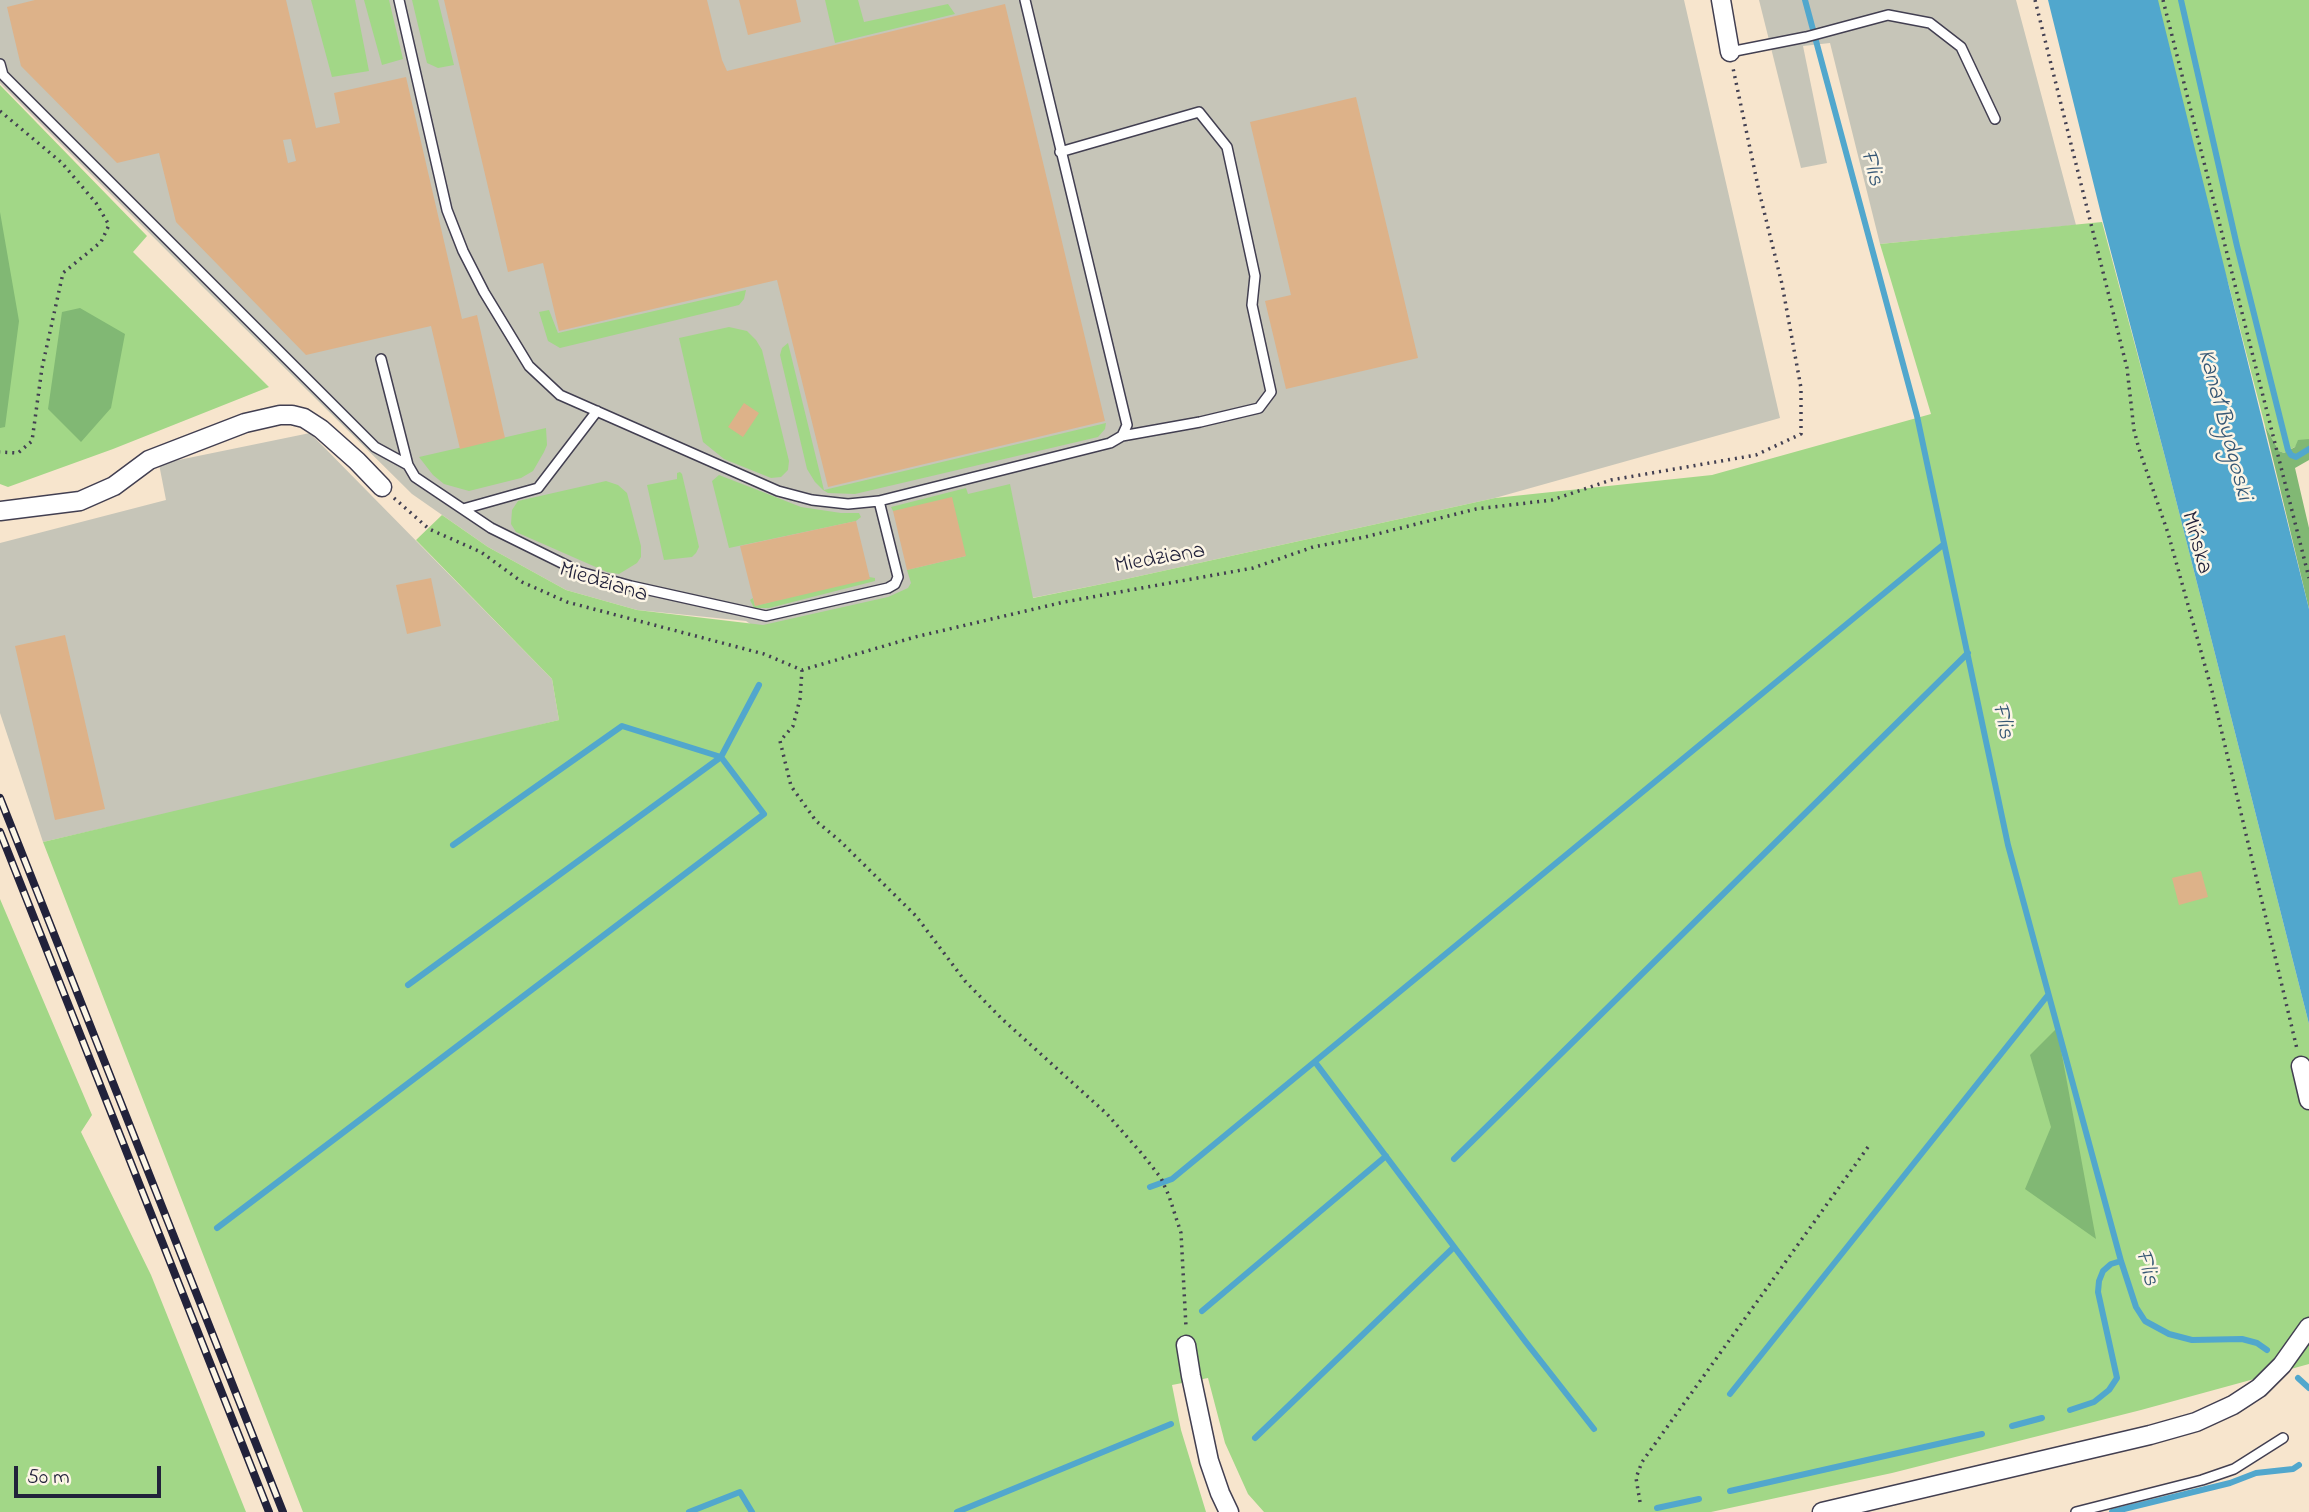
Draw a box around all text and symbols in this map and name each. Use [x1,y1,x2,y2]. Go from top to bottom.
water label: Flis [1851,147,1889,189]
water label: Kanał Bydgoski [2189,346,2257,504]
street label: Mińska [2173,509,2217,577]
street label: Miedziana [1113,538,1207,582]
street label: Miedziana [555,557,651,611]
water label: Flis [1983,700,2019,742]
water label: Flis [2126,1247,2164,1289]
scale bar [18,1452,164,1496]
text: 50 m [27,1463,70,1493]

